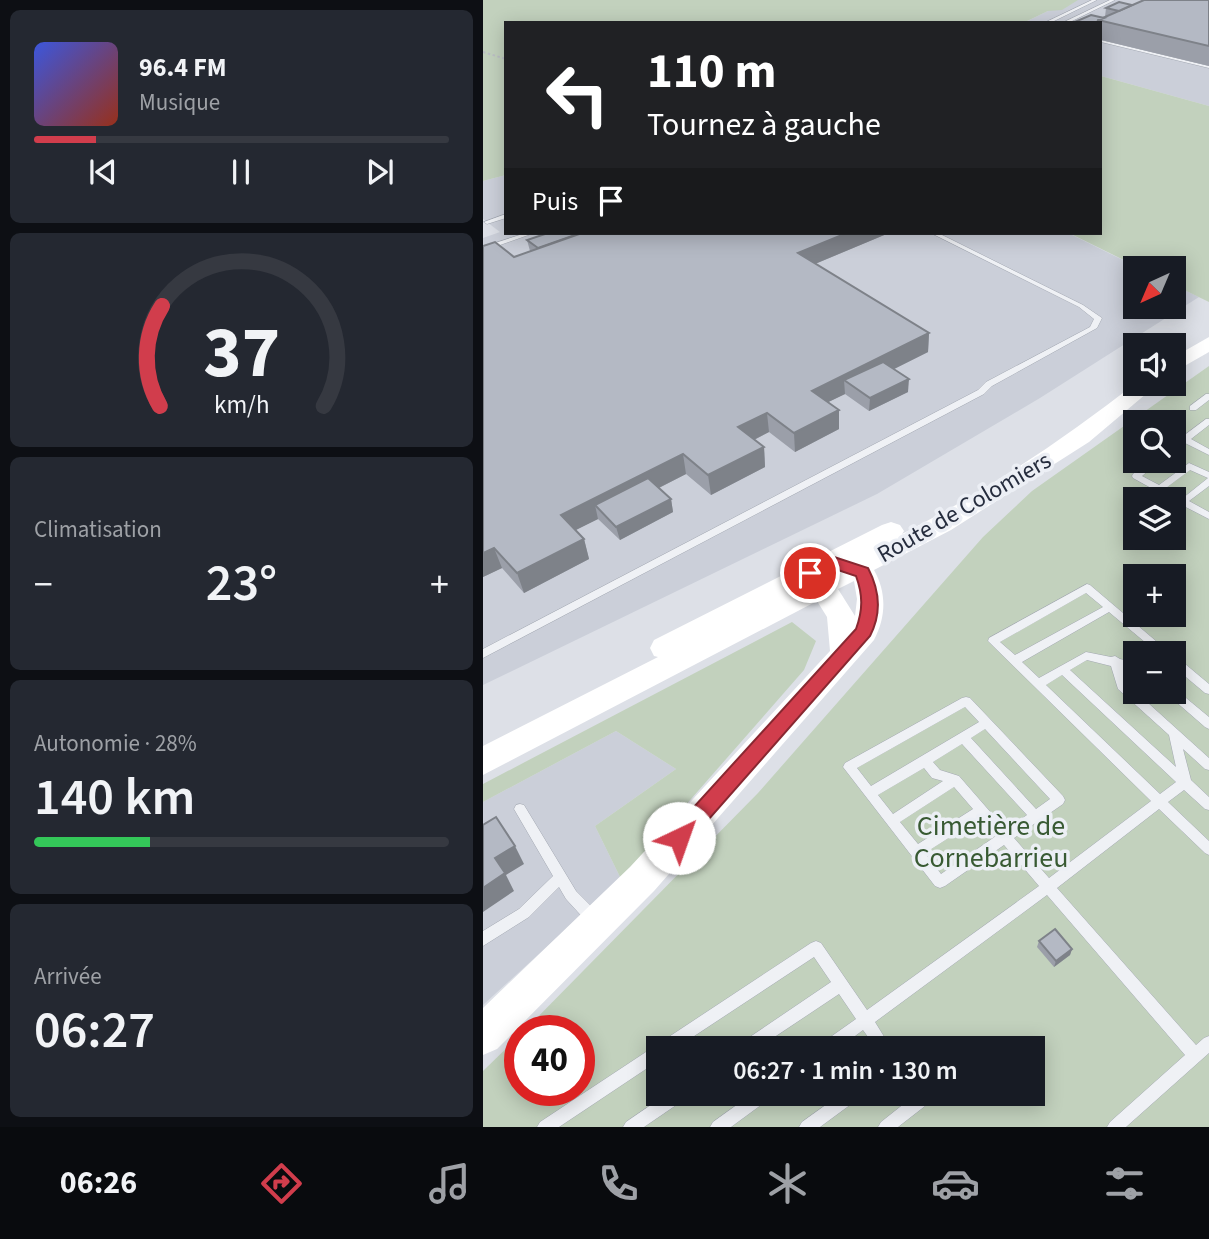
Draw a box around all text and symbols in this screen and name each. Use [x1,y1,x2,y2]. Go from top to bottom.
text: 110 m [647,37,776,107]
text: 96.4 FM [139,49,227,86]
icon: left [532,49,623,140]
text: Musique [139,86,220,119]
text: Tournez à gauche [647,102,881,148]
icon: previous [84,153,122,191]
icon: pause [222,153,260,191]
icon: next [361,153,399,191]
icon: arrive [592,182,630,220]
text: Puis [532,183,578,220]
north arrow [1123,256,1187,318]
map controls [1123,256,1186,704]
text: 37 [203,302,280,406]
button: sound [1123,333,1186,396]
text: km/h [214,387,269,423]
button: search [1123,410,1186,473]
street label: Route de Colomiers [871,443,1058,572]
button: layers [1123,487,1186,550]
text: Climatisation [34,513,162,546]
pin [780,543,840,603]
text: 23° [206,547,277,621]
icon: arrive [791,554,829,592]
text: − [34,558,53,612]
text: + [430,558,449,612]
button: + [1123,564,1186,627]
button: − [1123,641,1186,704]
text: Autonomie · 28% [34,727,197,760]
text: 140 km [34,761,195,835]
position arrow [642,801,716,875]
park label: Cimetière de Cornebarrieu [914,806,1068,878]
text: Arrivée [34,960,102,993]
text: 06:27 [34,994,155,1068]
speed limit sign: 40 [504,1015,595,1106]
text: 06:27 · 1 min · 130 m [733,1052,958,1089]
icon: directions [257,1159,306,1208]
icon: music [425,1159,474,1208]
icon: phone [594,1159,643,1208]
icon: climate [763,1159,812,1208]
icon: car [931,1159,980,1208]
icon: filters [1100,1159,1149,1208]
text: 06:26 [60,1160,137,1206]

